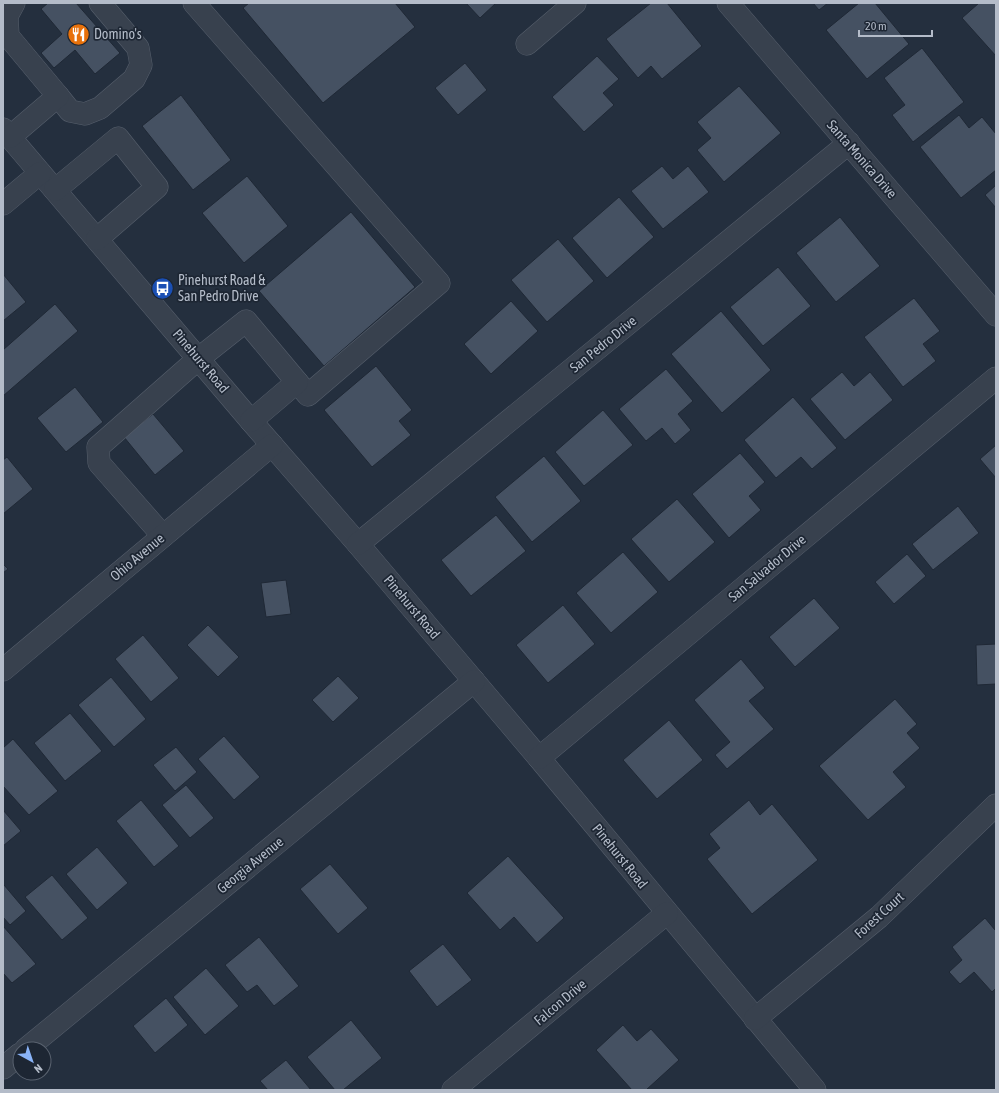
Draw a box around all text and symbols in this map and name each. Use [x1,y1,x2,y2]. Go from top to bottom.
scale bar [859,12,932,38]
text: 20 m [865,19,887,33]
restaurant icon: Domino's [66,21,92,47]
place label: Domino's [94,26,142,42]
street label: Santa Monica Drive [824,117,900,201]
place label: Pinehurst Road & San Pedro Drive [178,272,266,304]
bus stop icon: Pinehurst Road & San Pedro Drive [149,275,175,301]
street label: San Pedro Drive [567,312,639,376]
street label: Pinehurst Road [170,326,232,396]
street label: Ohio Avenue [107,530,167,584]
street label: San Salvador Drive [725,531,809,605]
street label: Pinehurst Road [381,572,443,642]
street label: Pinehurst Road [589,821,651,891]
street label: Georgia Avenue [214,833,286,897]
street label: Forest Court [851,889,907,941]
street label: Falcon Drive [531,976,589,1028]
north arrow [12,1041,52,1081]
text: N [32,1062,45,1075]

